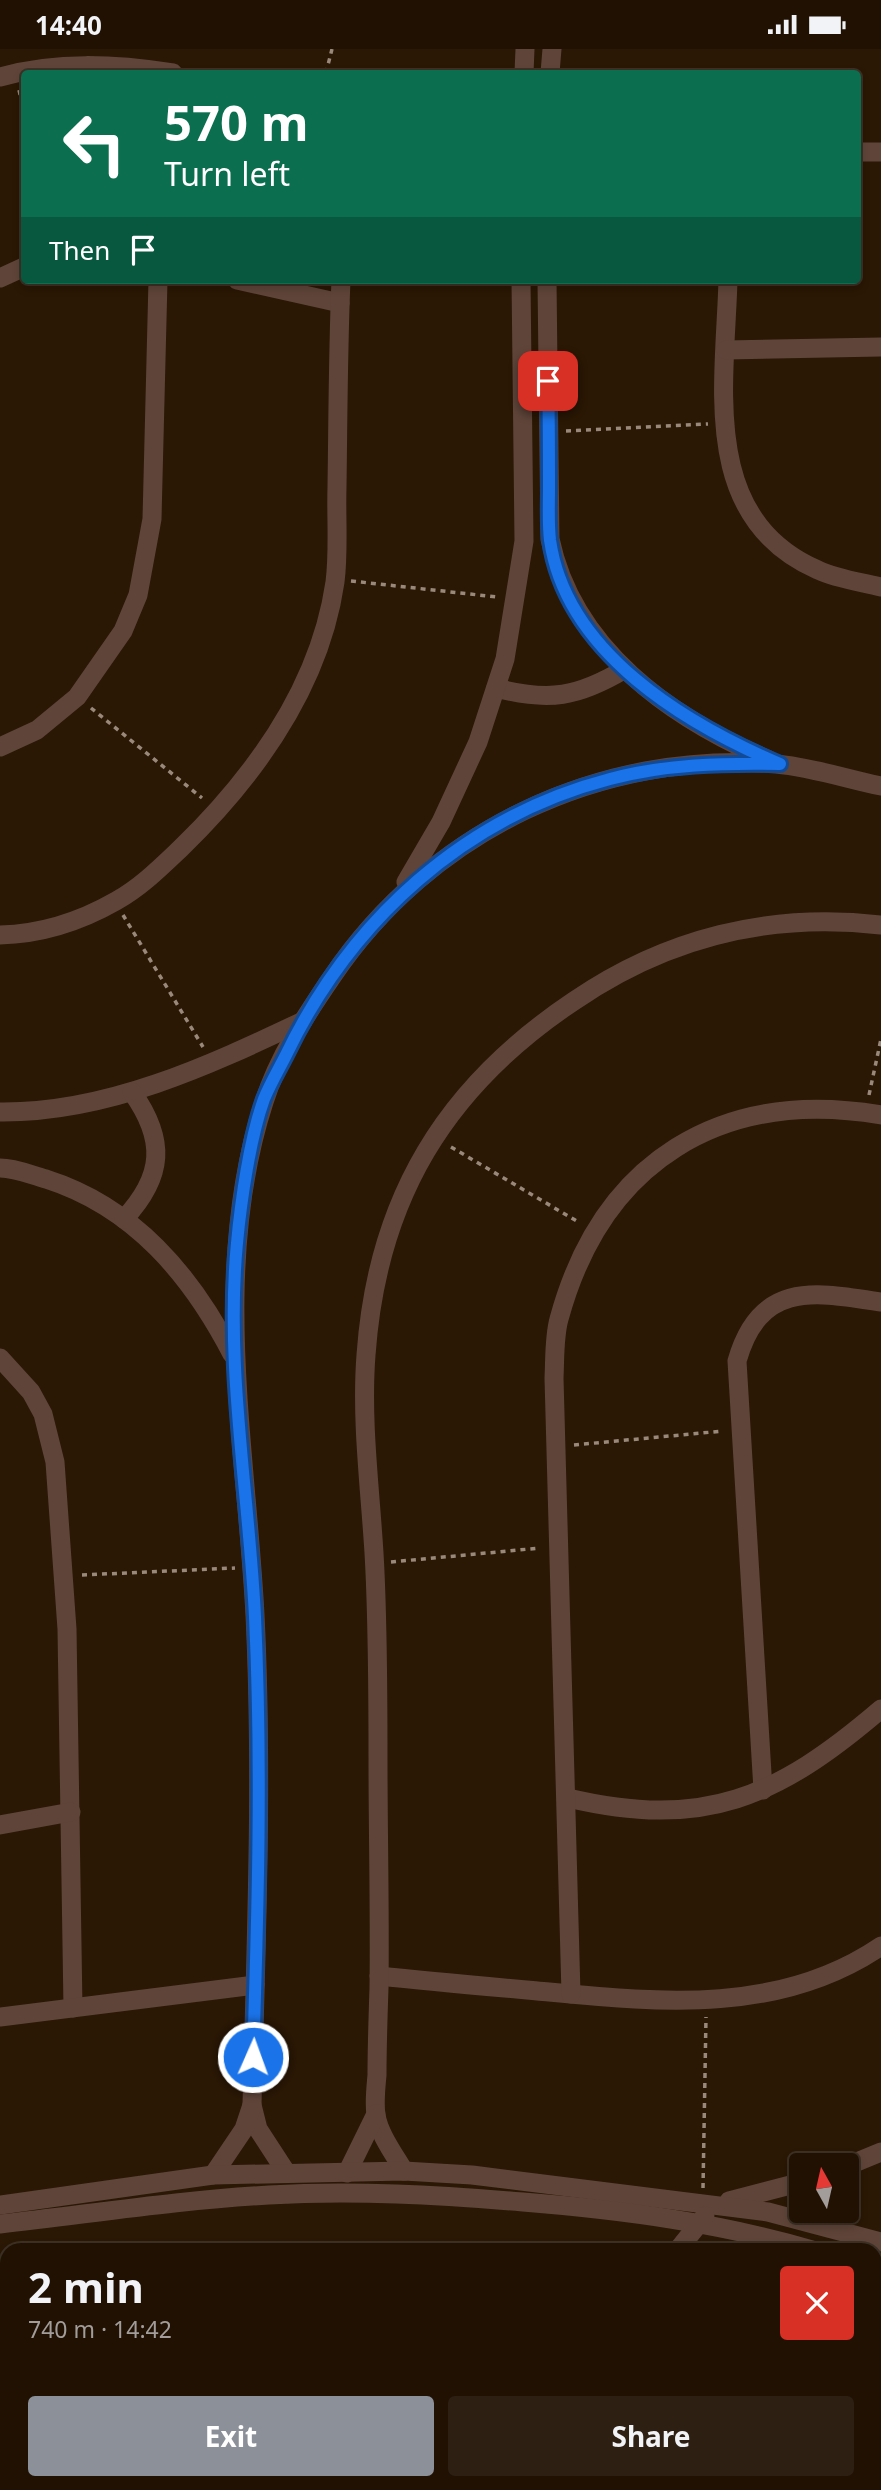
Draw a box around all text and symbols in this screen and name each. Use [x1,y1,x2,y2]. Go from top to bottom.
text: 14:40 [35,7,102,43]
text: 570 m [164,89,309,155]
icon: left [49,98,140,189]
text: Turn left [164,152,290,195]
icon: arrive [124,231,162,269]
text: Then [49,232,110,268]
pin [518,351,578,411]
icon: arrive [529,362,567,400]
position arrow [216,2020,290,2094]
north arrow [789,2153,859,2223]
map controls [789,2153,859,2223]
text: 2 min [28,2258,144,2315]
button: close [780,2266,854,2340]
text: 740 m · 14:42 [28,2313,172,2345]
button: Exit [28,2396,434,2476]
button: Share [448,2396,854,2476]

